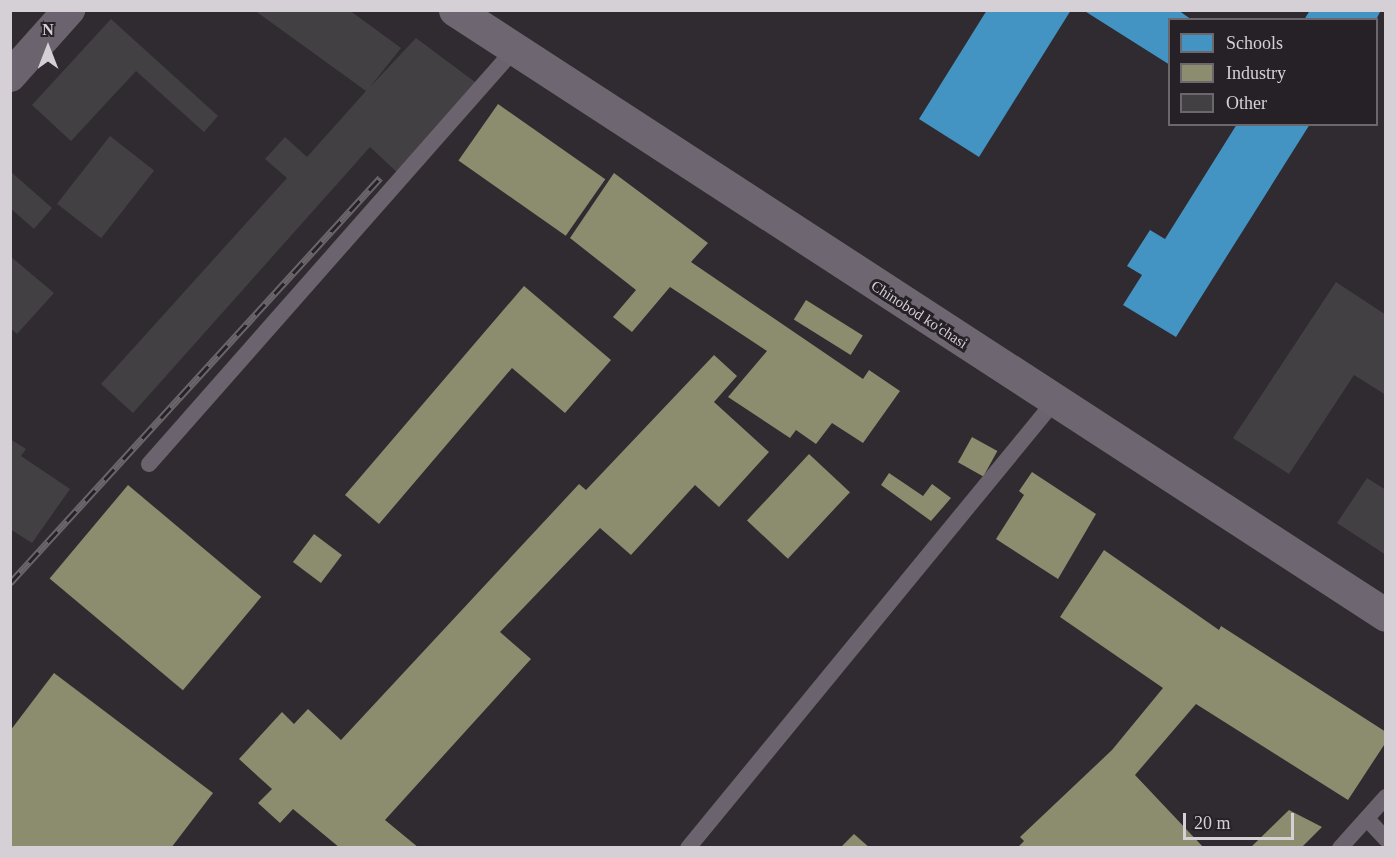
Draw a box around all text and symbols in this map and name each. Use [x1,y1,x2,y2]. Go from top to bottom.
north arrow [18,18,78,78]
legend [1168,18,1378,126]
text: N [42,21,54,38]
text: Schools [1226,33,1283,53]
text: Industry [1226,63,1286,83]
text: Other [1226,93,1267,113]
street label: Chinobod ko'chasi [867,277,971,353]
scale bar [1186,801,1297,839]
text: 20 m [1194,813,1231,833]

